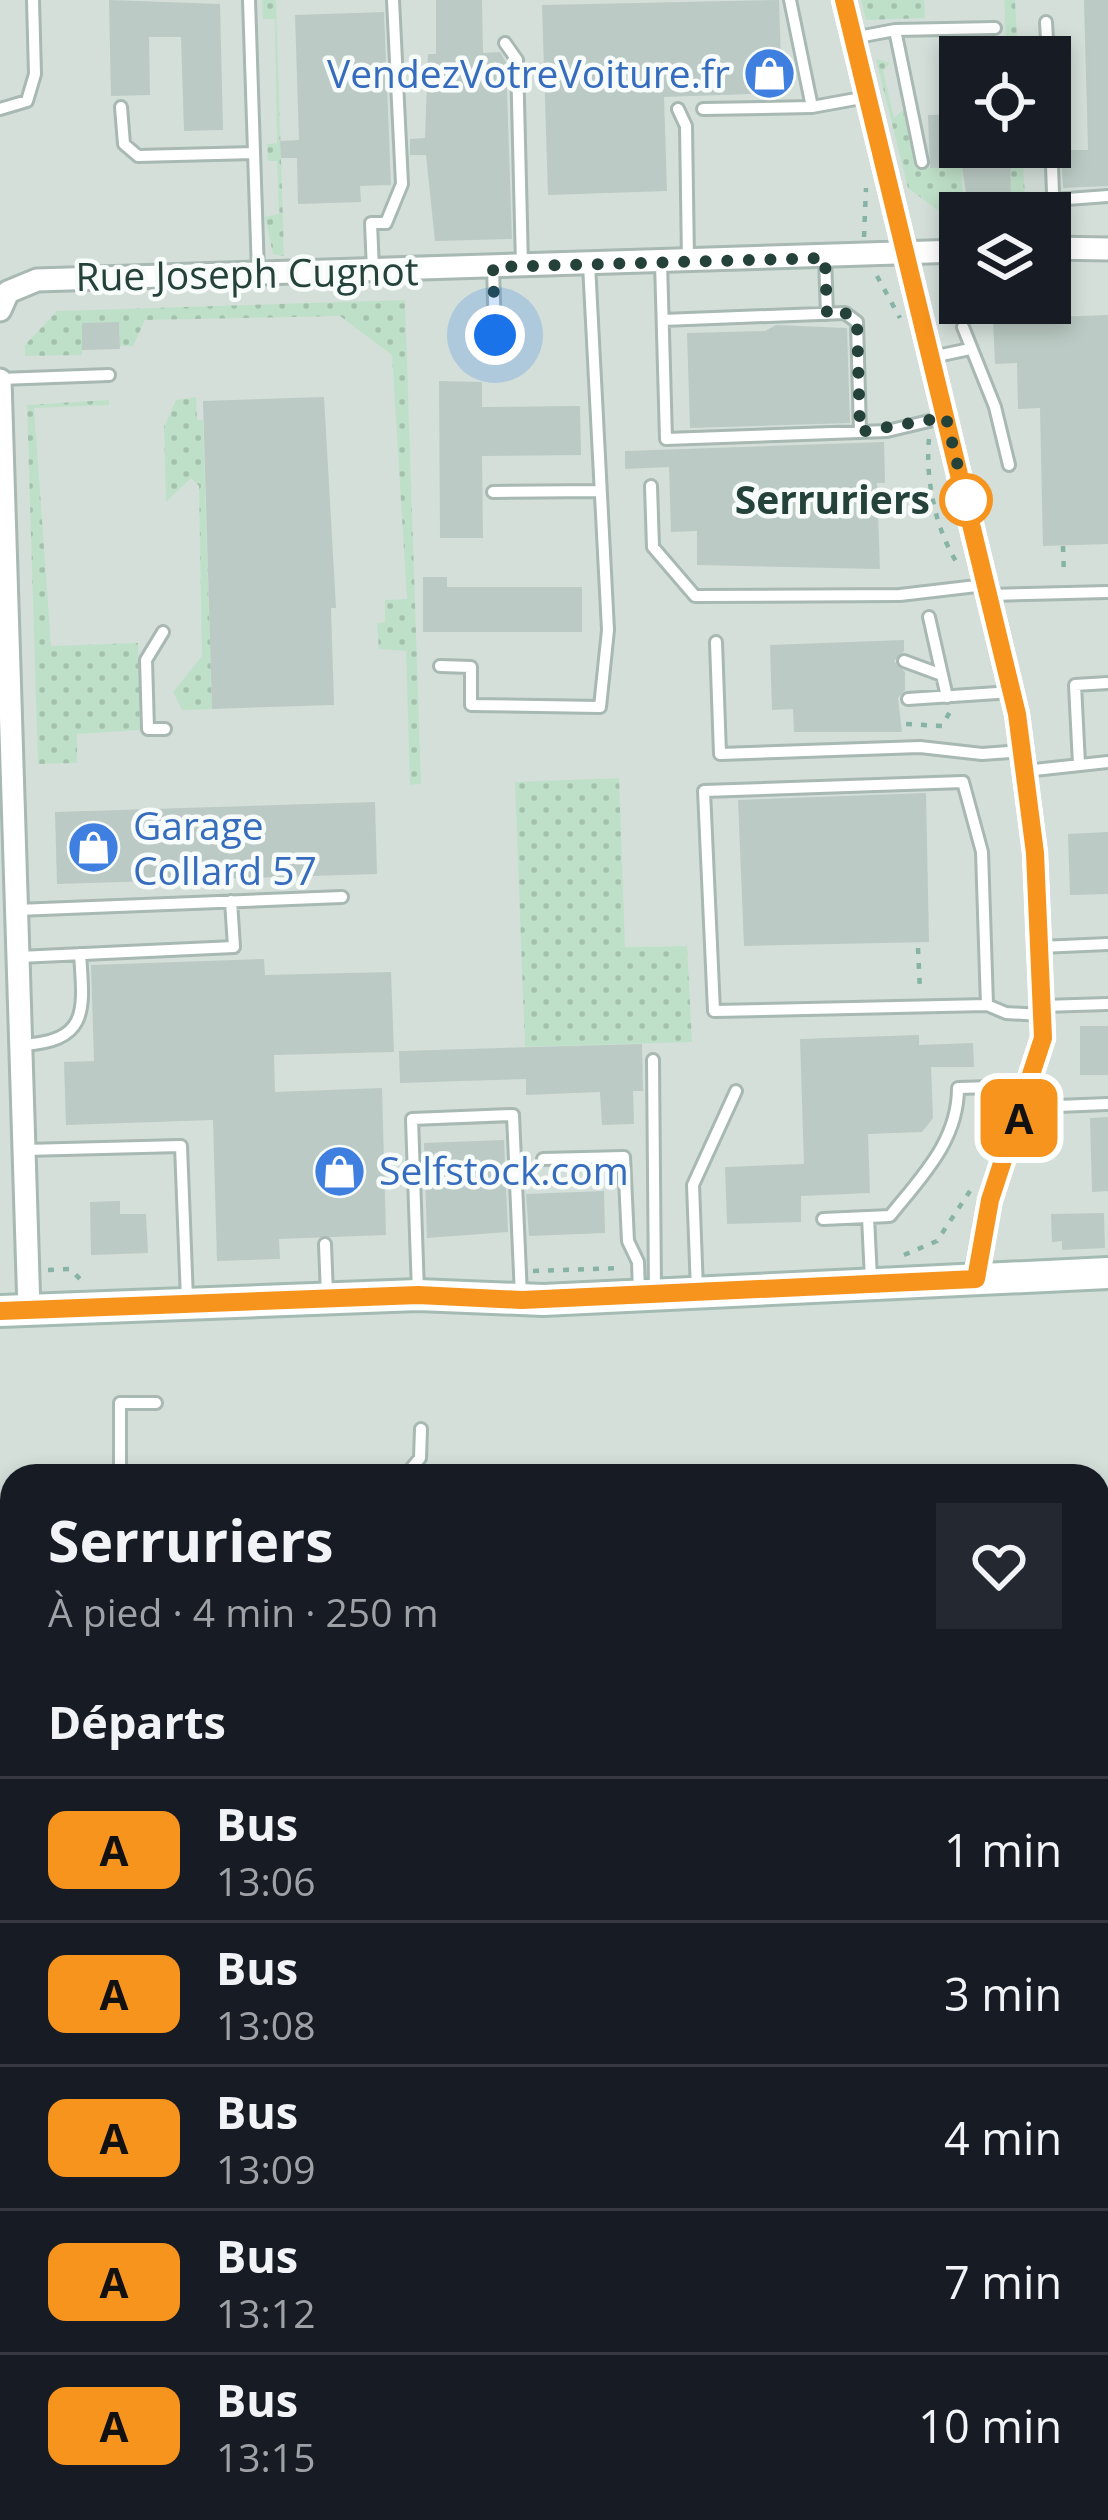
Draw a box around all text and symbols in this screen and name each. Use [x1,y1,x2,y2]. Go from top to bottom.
map controls [939,36,1071,324]
button: locate [939,36,1071,168]
place label: VendezVotreVoiture.fr [327,46,730,99]
shop icon: VendezVotreVoiture.fr [741,46,797,102]
button: layers [939,192,1071,324]
street label: Rue Joseph Cugnot [75,243,419,302]
your location [465,305,525,365]
place label: Serruriers [735,472,930,525]
marker: Serruriers [941,475,991,525]
place label: Garage Collard 57 [133,798,317,896]
shop icon: Garage Collard 57 [66,820,122,876]
line badge: A [980,1079,1058,1157]
text: A [1005,1089,1033,1146]
shop icon: Selfstock.com [312,1143,368,1199]
place label: Selfstock.com [379,1143,629,1196]
text: Serruriers [48,1501,333,1579]
button: heart [936,1503,1062,1629]
text: À pied · 4 min · 250 m [48,1585,439,1638]
text: Départs [48,1691,226,1752]
text: Bus [216,1793,298,1854]
text: 1 min [944,1819,1062,1880]
text: A [100,1821,128,1878]
text: 13:06 [216,1854,315,1907]
text: Bus [216,1937,298,1998]
text: 3 min [944,1963,1062,2024]
text: A [100,1965,128,2022]
text: 13:08 [216,1998,315,2051]
text: Bus [216,2081,298,2142]
text: 4 min [944,2107,1062,2168]
text: A [100,2109,128,2166]
text: 13:09 [216,2142,315,2195]
text: Bus [216,2225,298,2286]
text: 7 min [944,2251,1062,2312]
text: A [100,2253,128,2310]
text: 13:12 [216,2286,315,2339]
text: Bus [216,2369,298,2430]
text: 10 min [918,2395,1062,2456]
text: A [100,2397,128,2454]
text: 13:15 [216,2430,315,2483]

